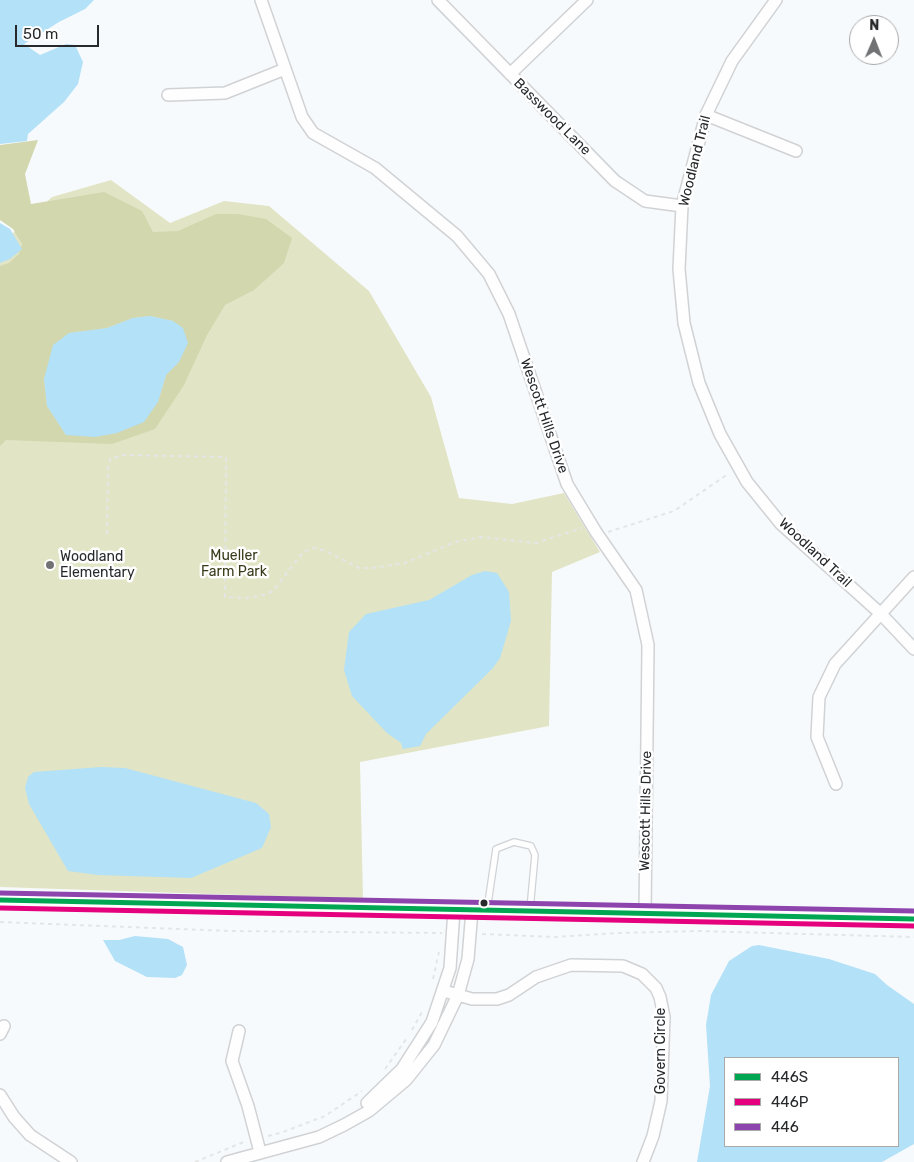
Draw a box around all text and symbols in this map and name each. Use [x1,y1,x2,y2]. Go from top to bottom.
scale bar [18,15,101,47]
north arrow [849,15,899,65]
text: N [869,17,879,34]
text: 50 m [23,25,58,43]
street label: Basswood Lane [510,75,594,159]
street label: Woodland Trail [676,114,714,208]
street label: Wescott Hills Drive [516,356,572,476]
street label: Woodland Trail [775,515,855,591]
park label: Mueller Farm Park [201,548,267,580]
place label: Woodland Elementary [60,549,135,582]
marker: Woodland Elementary [44,559,56,571]
street label: Wescott Hills Drive [637,751,655,871]
unlabelled marker [479,898,489,908]
street label: Govern Circle [653,1008,669,1094]
legend [724,1057,899,1147]
text: 446S [771,1068,808,1086]
text: 446P [771,1093,808,1111]
text: 446 [771,1118,799,1136]

